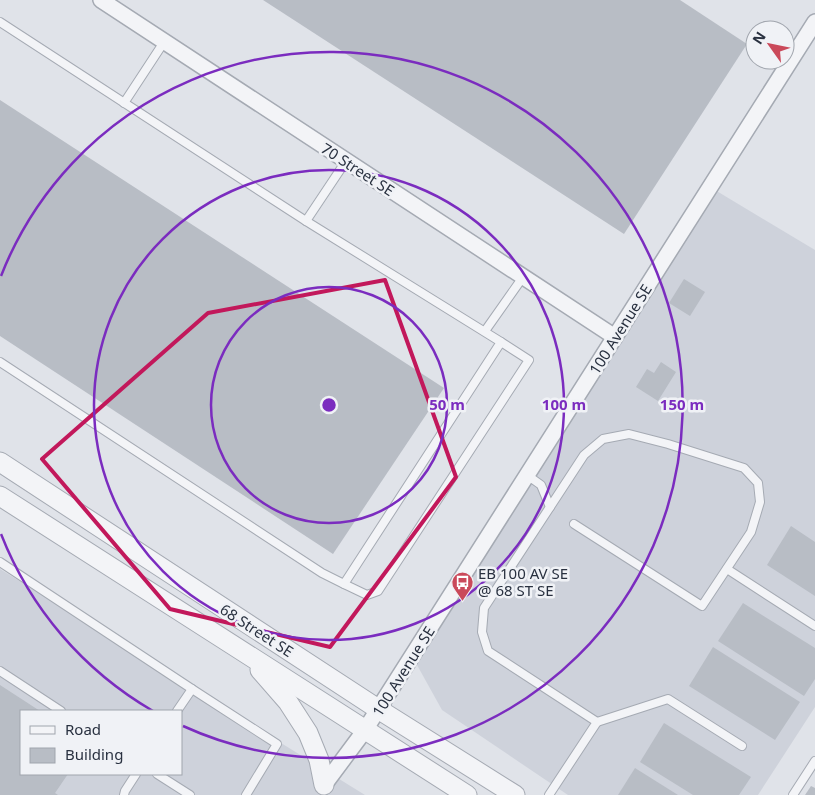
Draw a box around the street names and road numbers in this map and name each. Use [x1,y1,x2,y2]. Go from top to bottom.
street label: 70 Street SE [318,138,398,200]
street label: 100 Avenue SE [584,280,656,378]
street label: 68 Street SE [217,599,297,661]
street label: 100 Avenue SE [367,622,439,720]

